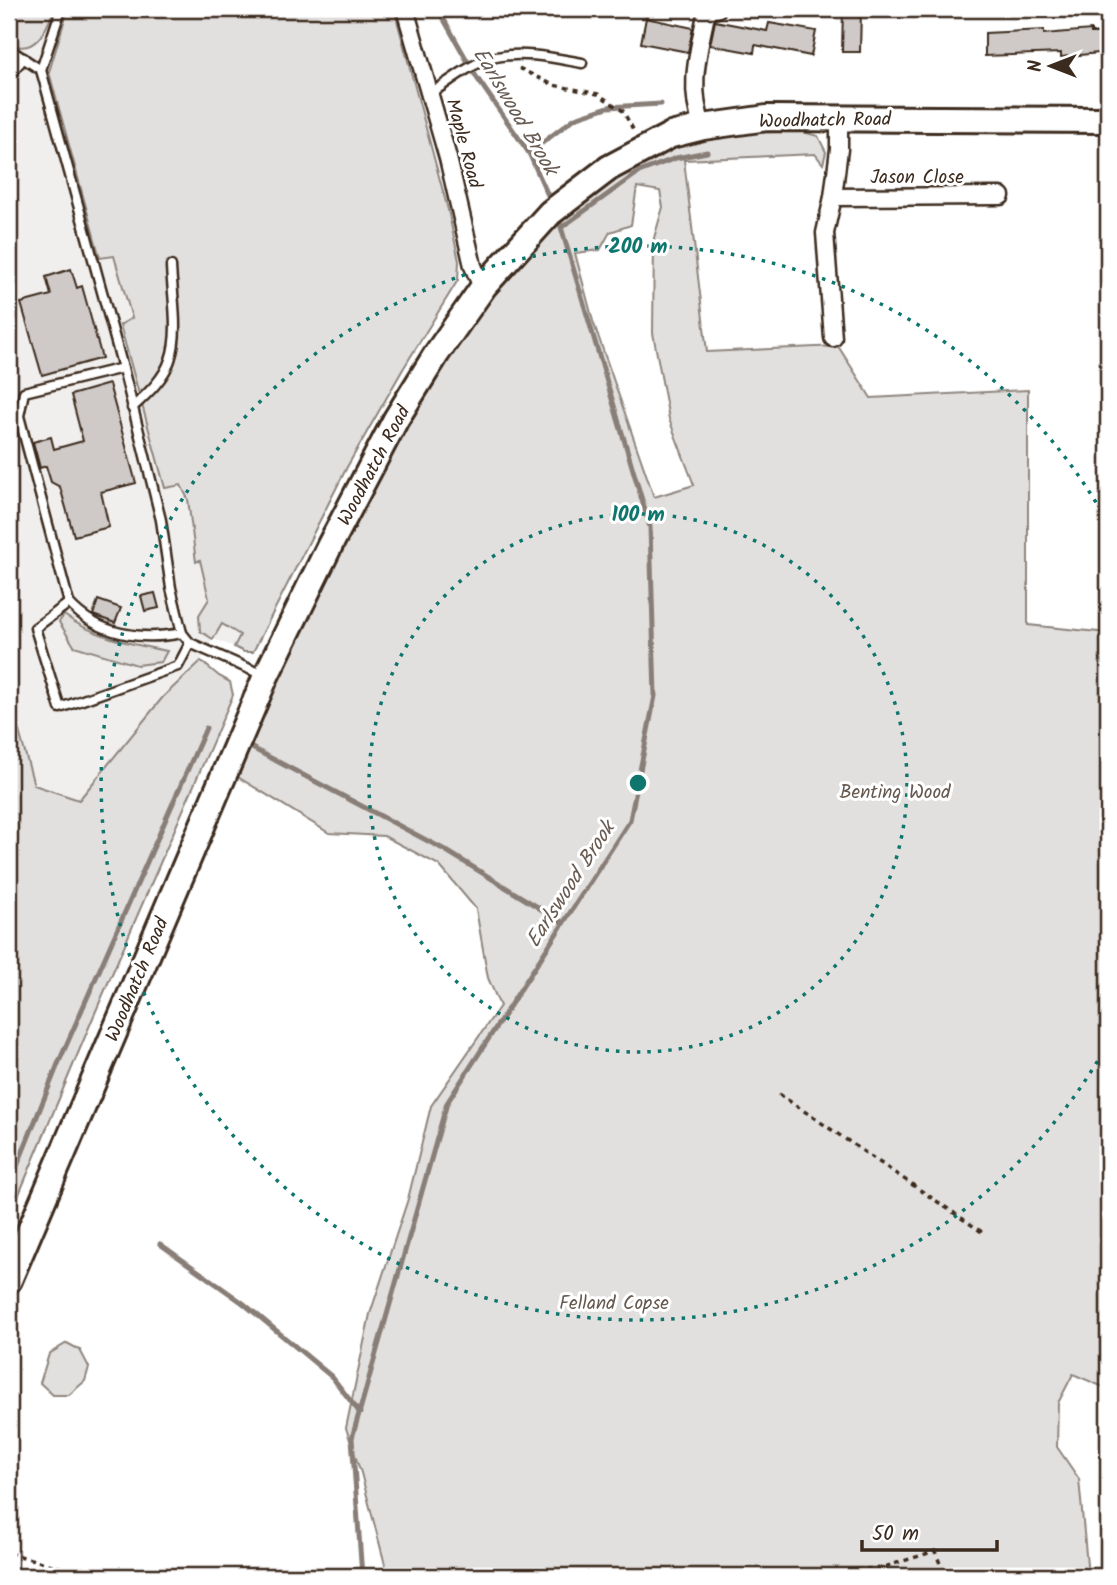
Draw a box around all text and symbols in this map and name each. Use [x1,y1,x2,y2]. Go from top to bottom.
north arrow [1016,32,1086,102]
water label: Earlswood Brook [463,41,568,185]
text: N [1021,60,1051,72]
street label: Maple Road [437,95,490,192]
street label: Woodhatch Road [759,105,892,137]
street label: Jason Close [870,163,964,193]
text: 200 m [608,231,668,264]
street label: Woodhatch Road [330,400,419,531]
text: 100 m [611,499,665,532]
centre of rings [626,771,650,795]
park label: Benting Wood [840,778,951,808]
water label: Earlswood Brook [518,813,626,954]
street label: Woodhatch Road [98,913,178,1047]
park label: Felland Copse [559,1289,669,1319]
scale bar [862,1508,996,1552]
text: 50 m [872,1518,919,1551]

